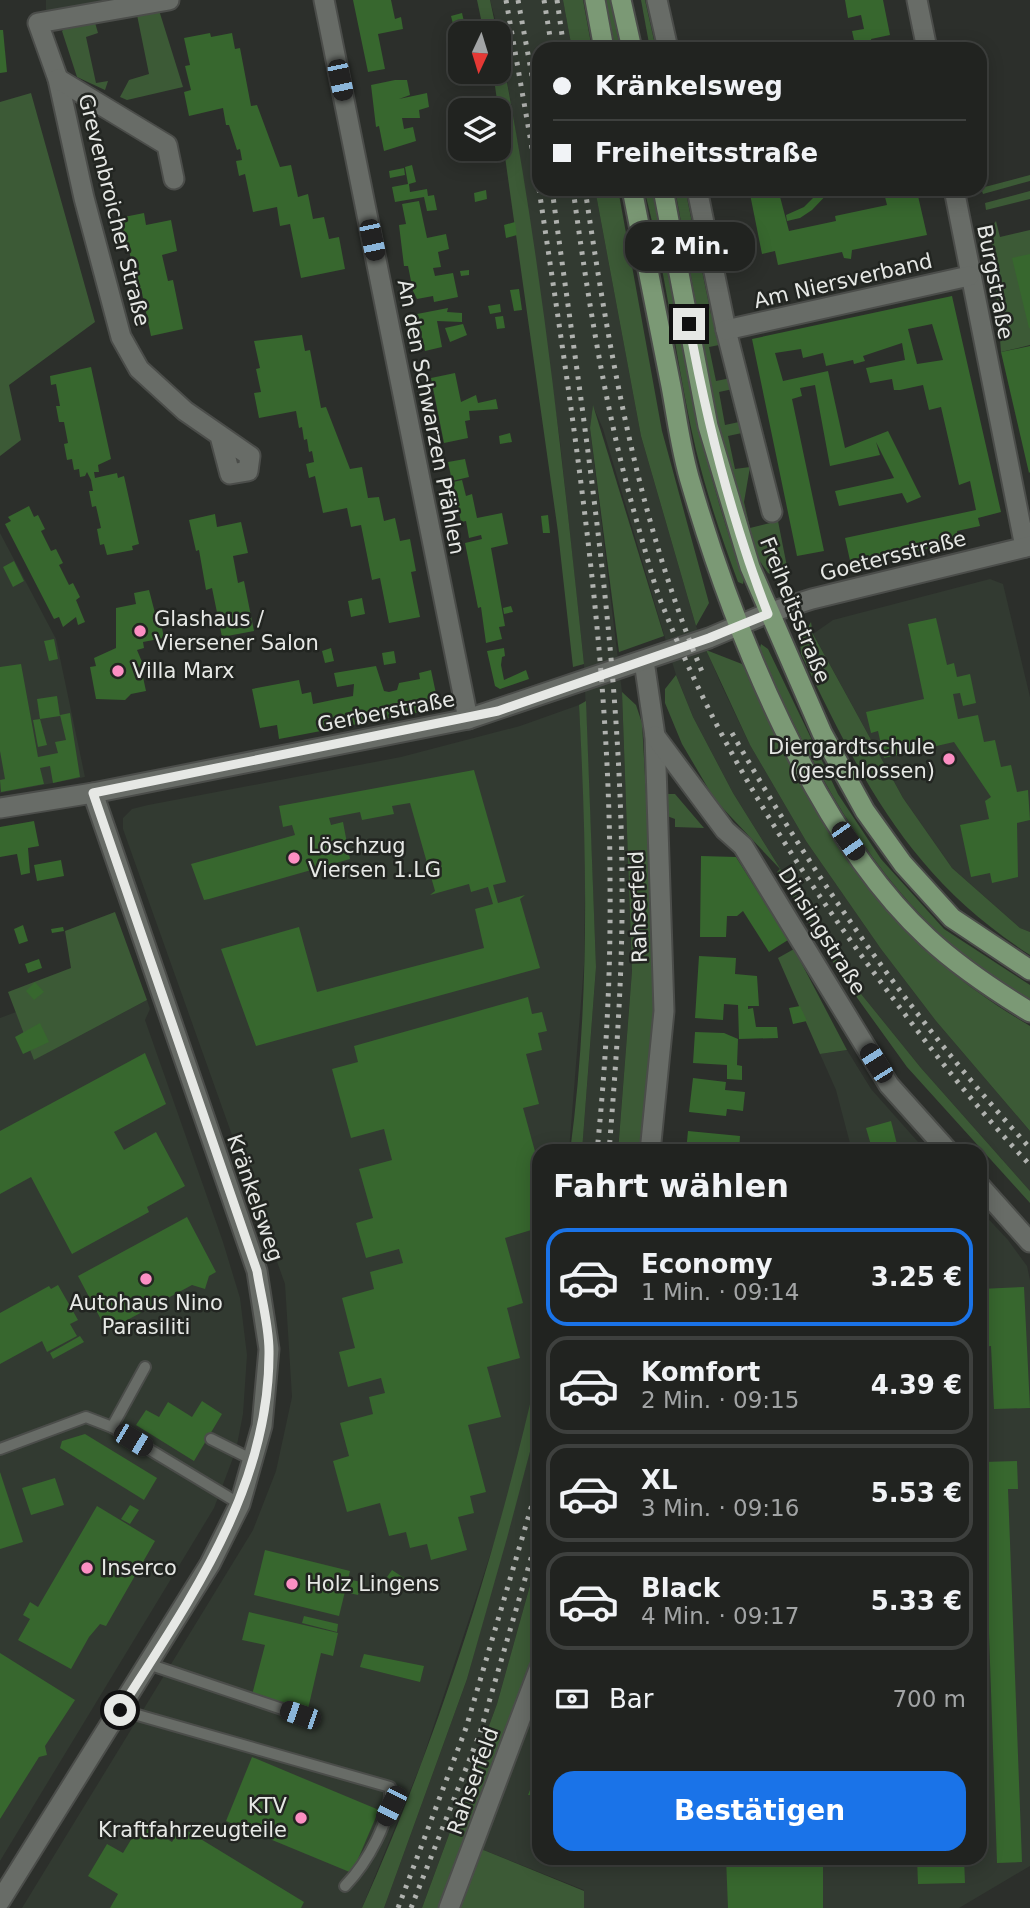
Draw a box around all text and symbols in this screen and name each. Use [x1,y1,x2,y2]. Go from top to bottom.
north arrow [448,21,511,84]
map controls [448,21,511,161]
car [326,57,355,103]
text: Kränkelsweg [595,71,783,101]
street label: Grevenbroicher Straße [74,91,154,329]
button: layers [448,98,511,161]
text: Freiheitsstraße [595,138,818,168]
car [358,217,387,263]
callout: 2 Min. [624,222,754,272]
street label: Burgstraße [972,223,1018,341]
text: 2 Min. [650,233,730,259]
street label: Am Niersverband [751,249,935,313]
street label: An den Schwarzen Pfählen [393,277,469,557]
route end [673,308,705,340]
street label: Goetersstraße [818,526,968,586]
street label: Freiheitsstraße [755,533,835,687]
place label: Glashaus / Viersener Salon [154,607,319,655]
marker: Glashaus / Viersener Salon [132,623,148,639]
place label: Villa Marx [132,659,234,683]
marker: Villa Marx [110,663,126,679]
street label: Gerberstraße [315,687,457,737]
place label: Diergardtschule (geschlossen) [768,735,935,783]
marker: Diergardtschule (geschlossen) [941,751,957,767]
car [828,818,869,864]
place label: Löschzug Viersen 1.LG [308,834,441,882]
marker: Löschzug Viersen 1.LG [286,850,302,866]
street label: Rahserfeld [624,850,652,964]
street label: Dinsingstraße [773,863,871,999]
car [856,1040,897,1086]
street label: Kränkelsweg [222,1131,288,1265]
text: Fahrt wählen [553,1167,789,1205]
icon: car [557,1246,620,1309]
text: Economy [641,1249,772,1279]
text: 3.25 € [871,1262,962,1292]
marker: Autohaus Nino Parasiliti [138,1271,154,1287]
text: 1 Min. · 09:14 [641,1279,799,1305]
place label: Autohaus Nino Parasiliti [69,1291,223,1339]
icon: car [557,1354,620,1417]
text: Komfort [641,1357,760,1387]
text: 4.39 € [871,1370,962,1400]
text: 2 Min. · 09:15 [641,1387,799,1413]
car [110,1420,157,1460]
icon: car [557,1462,620,1525]
text: XL [641,1465,678,1495]
text: 5.53 € [871,1478,962,1508]
text: 3 Min. · 09:16 [641,1495,799,1521]
place label: Inserco [101,1556,177,1580]
marker: Inserco [79,1560,95,1576]
icon: car [557,1570,620,1633]
place label: Holz Lingens [306,1572,440,1596]
text: Black [641,1573,720,1603]
marker: Holz Lingens [284,1576,300,1592]
text: 5.33 € [871,1586,962,1616]
text: 4 Min. · 09:17 [641,1603,799,1629]
icon: cash [553,1680,591,1718]
text: Bar [609,1684,653,1714]
text: 700 m [892,1686,966,1712]
route start [104,1694,136,1726]
car [277,1698,324,1732]
street label: Rahserfeld [443,1724,503,1838]
button: Bestätigen [553,1771,966,1851]
car [373,1783,410,1829]
place label: KTV Kraftfahrzeugteile [98,1794,288,1842]
marker: KTV Kraftfahrzeugteile [293,1810,309,1826]

